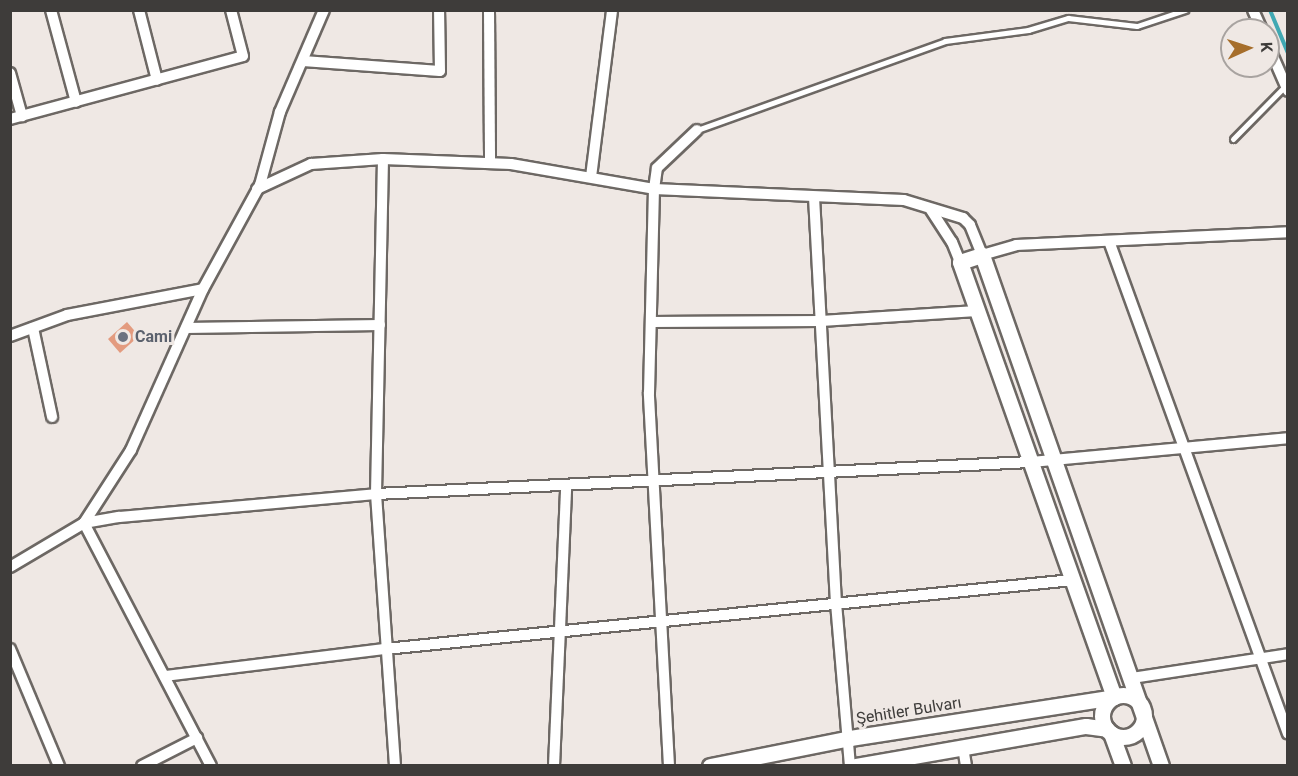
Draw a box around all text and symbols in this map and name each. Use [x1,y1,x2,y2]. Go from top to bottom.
north arrow [1220,18,1280,78]
text: K [1257,42,1276,53]
place label: Cami [135,327,172,347]
marker: Cami [116,330,130,344]
street label: Şehitler Bulvarı [855,693,963,729]

